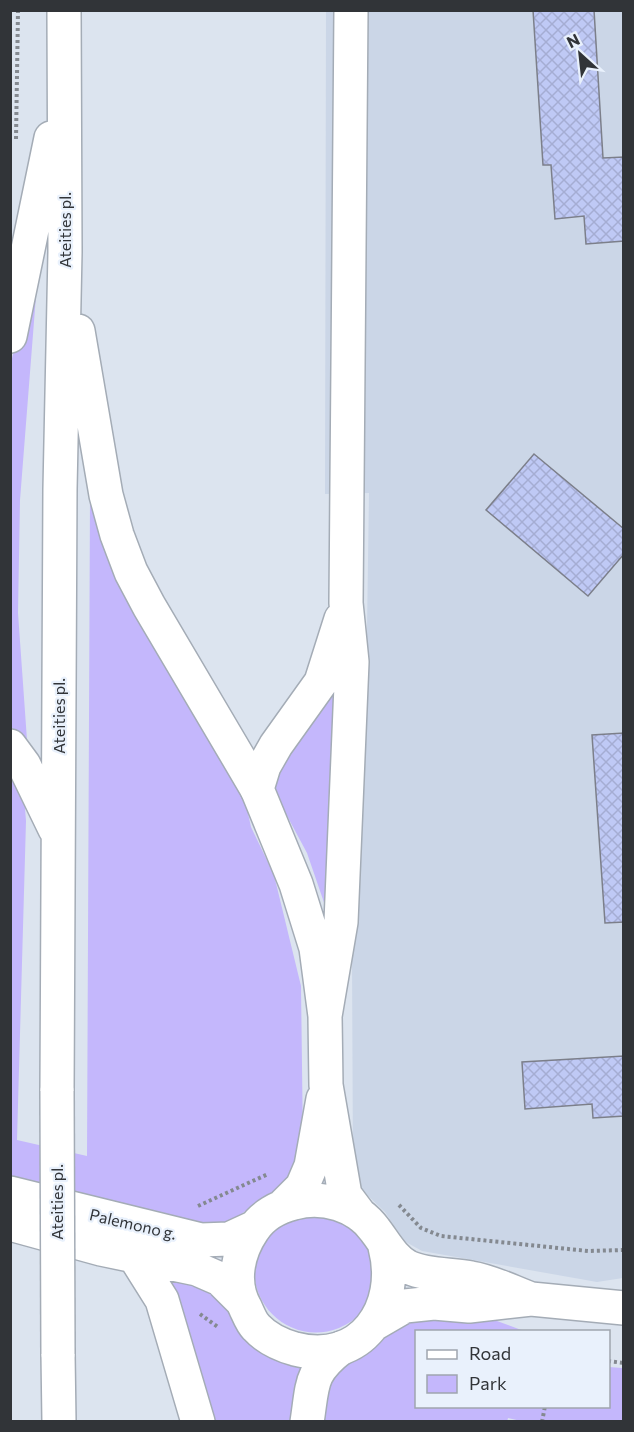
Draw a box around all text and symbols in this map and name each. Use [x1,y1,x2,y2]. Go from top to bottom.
north arrow [550,24,610,84]
text: N [563,29,583,51]
street label: Ateities pl. [55,192,74,268]
street label: Ateities pl. [49,678,68,754]
street label: Ateities pl. [47,1164,66,1240]
street label: Palemono g. [88,1204,178,1243]
legend [415,1330,610,1408]
text: Road [469,1342,511,1364]
text: Park [469,1372,507,1394]

